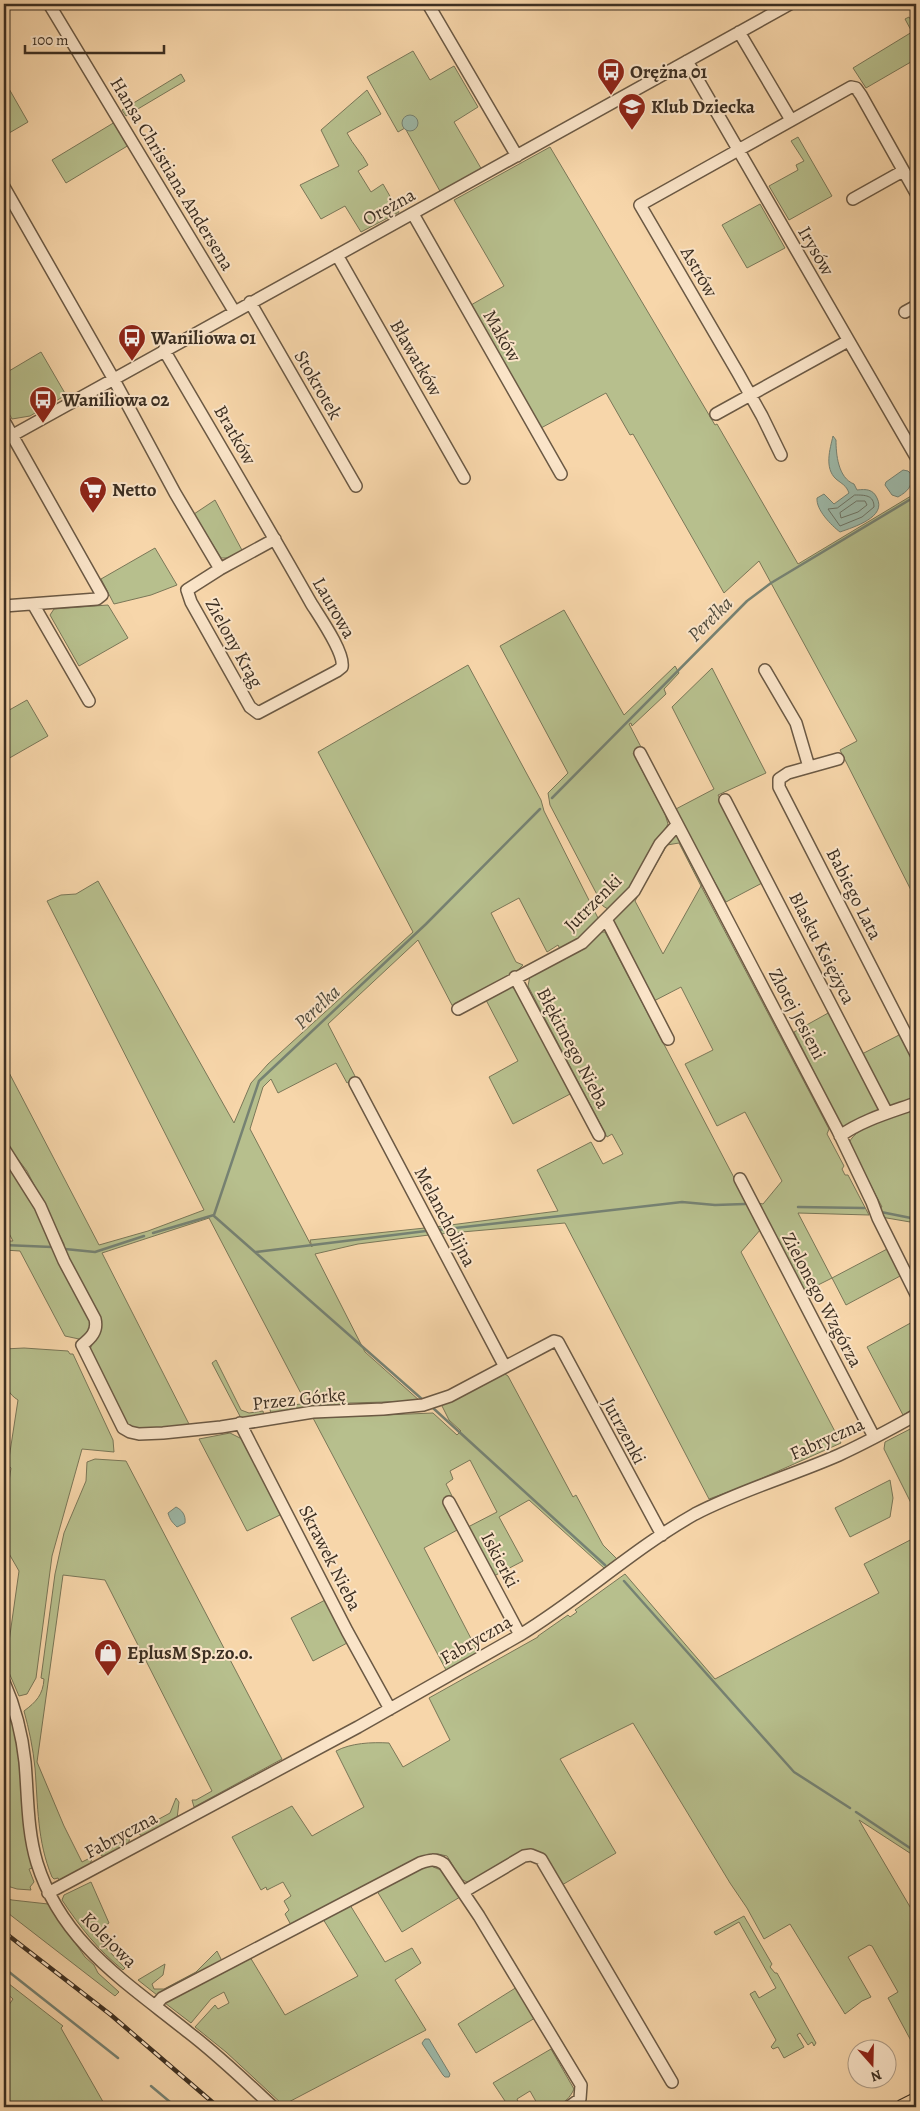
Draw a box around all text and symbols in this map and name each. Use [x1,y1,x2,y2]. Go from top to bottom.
scale bar [25,22,164,54]
text: 100 m [32,30,69,50]
bus stop icon: Orężna 01 [596,57,626,96]
place label: Orężna 01 [630,59,708,85]
street label: Hansa Christiana Andersena [104,72,240,276]
school or university icon: Klub Dziecka [617,92,647,131]
place label: Klub Dziecka [651,94,756,120]
street label: Orężna [358,182,420,232]
street label: Irysów [792,222,841,281]
street label: Astrów [674,241,724,303]
street label: Maków [477,305,528,367]
street label: Bławatków [384,315,449,402]
bus stop icon: Waniliowa 01 [117,323,147,362]
place label: Waniliowa 01 [150,325,256,351]
street label: Stokrotek [288,346,349,425]
bus stop icon: Waniliowa 02 [28,385,58,424]
place label: Waniliowa 02 [61,387,169,413]
street label: Bratków [207,400,263,470]
supermarket icon: Netto [78,475,108,514]
place label: Netto [112,477,157,503]
street label: Laurowa [306,573,362,644]
water label: Perełka [681,590,739,648]
street label: Zielony Krąg [199,594,269,693]
street label: Babiego Lata [820,844,888,945]
street label: Jutrzenki [558,868,628,938]
street label: Blasku Księżyca [782,887,862,1009]
street label: Złotej Jesieni [762,964,832,1064]
water label: Perełka [288,979,346,1035]
street label: Błękitnego Nieba [530,983,616,1113]
street label: Melancholijna [408,1162,482,1272]
street label: Zielonego Wzgórza [775,1228,869,1372]
street label: Przez Górkę [251,1381,347,1417]
street label: Jutrzenki [596,1393,652,1469]
street label: Fabryczna [786,1411,869,1467]
street label: Skrawek Nieba [292,1501,368,1616]
street label: Iskierki [475,1528,525,1592]
street label: Fabryczna [435,1609,517,1671]
shop icon: EplusM Sp.zo.o. [93,1638,123,1677]
place label: EplusM Sp.zo.o. [127,1640,253,1666]
street label: Fabryczna [80,1805,162,1865]
street label: Kolejowa [75,1906,143,1974]
north arrow [848,2038,898,2088]
text: N [868,2065,884,2086]

